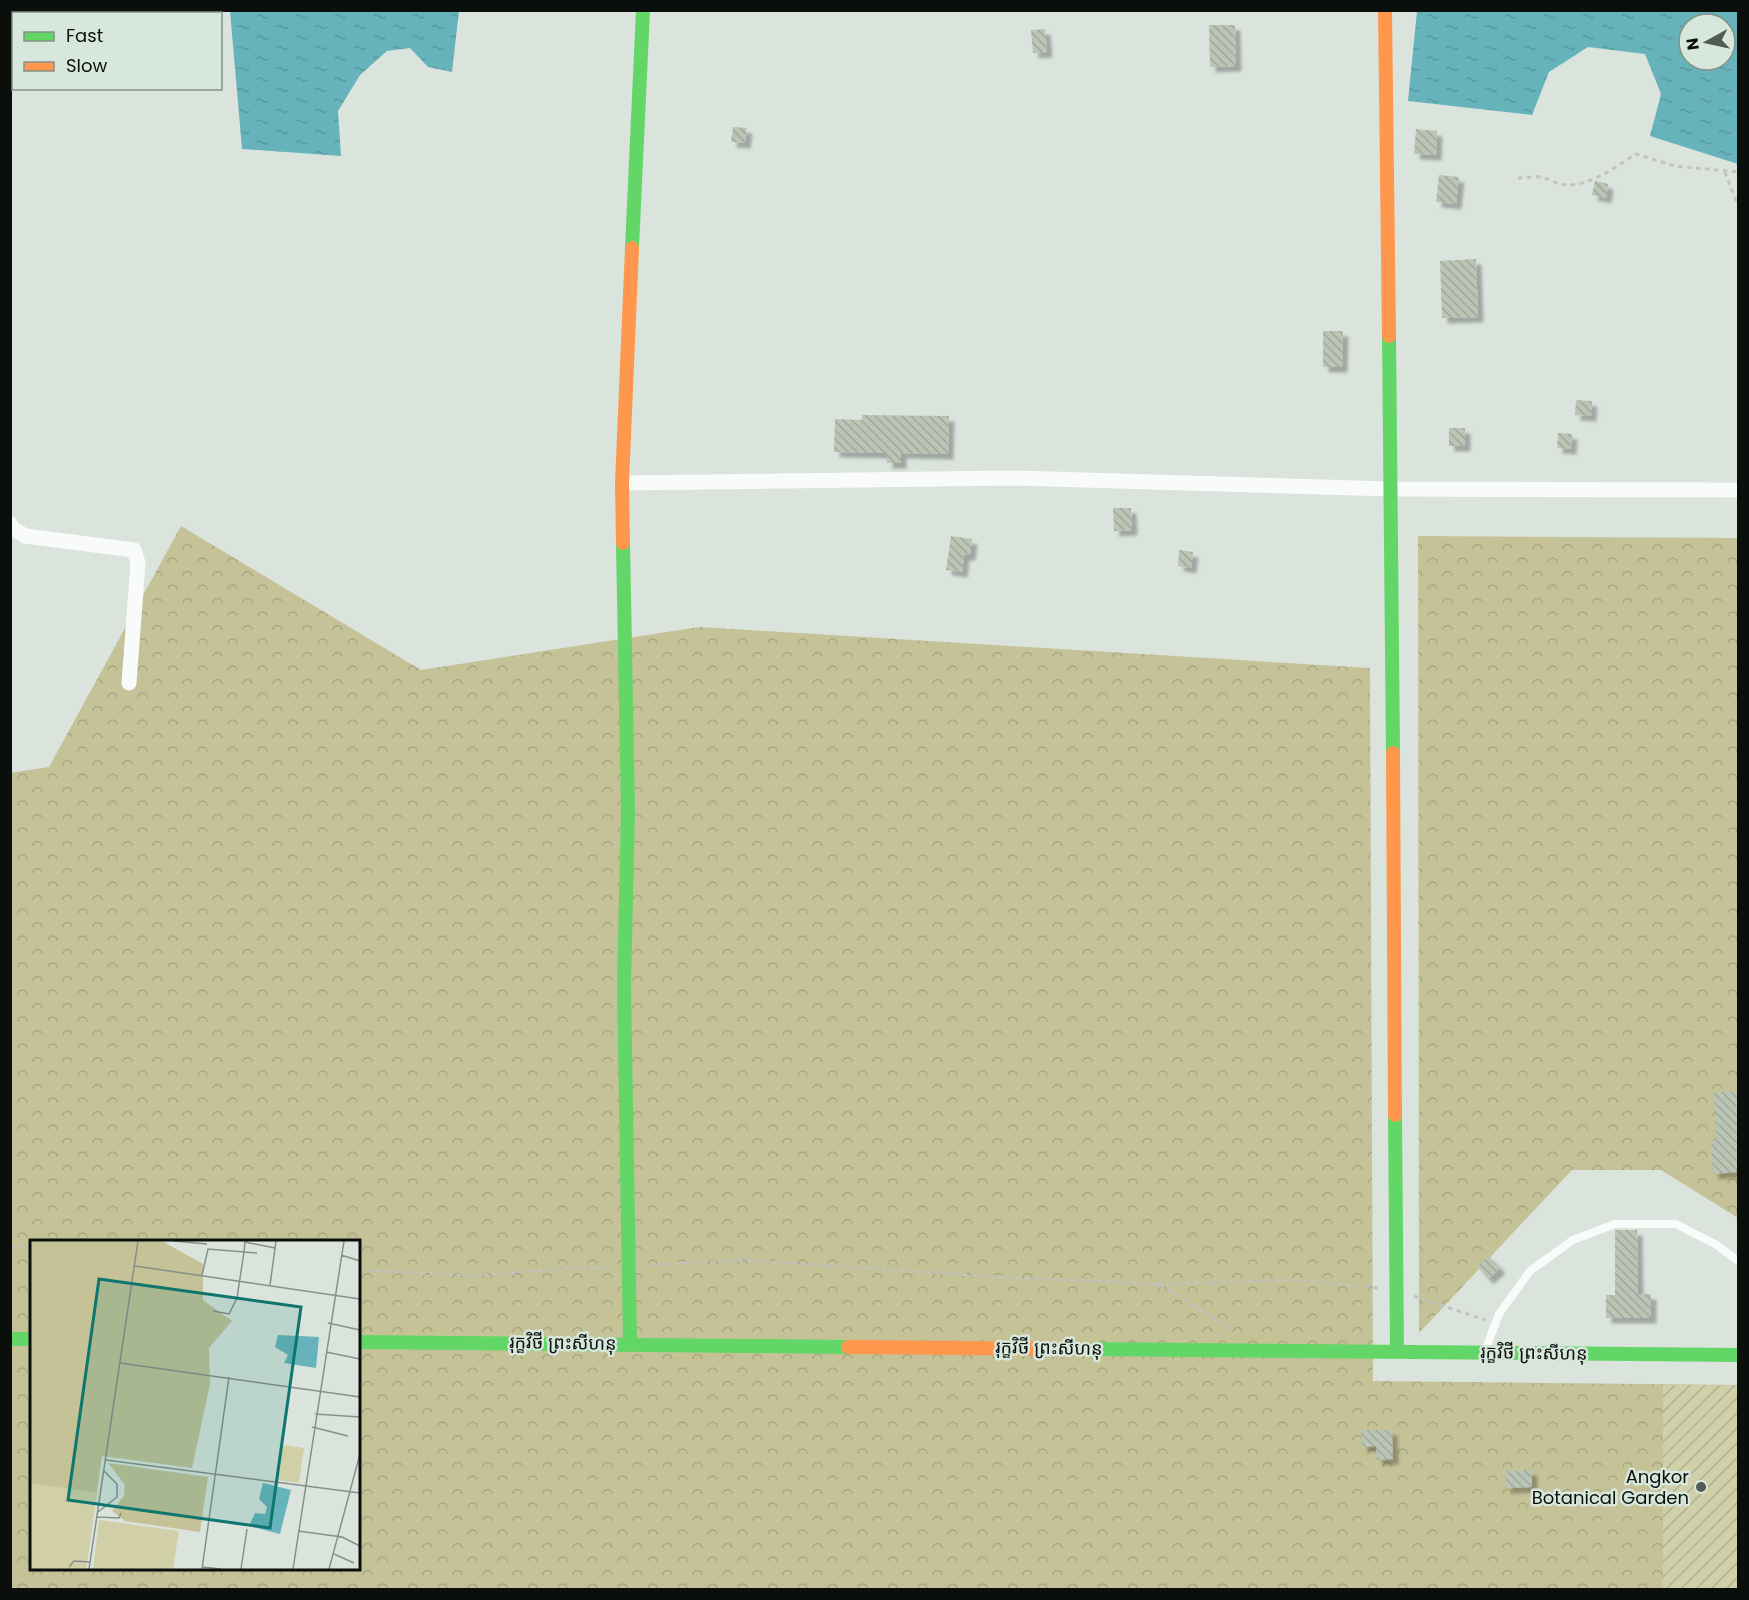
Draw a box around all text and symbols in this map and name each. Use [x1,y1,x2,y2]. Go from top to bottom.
legend [12,12,222,90]
north arrow [1677,12,1737,72]
text: Fast [66,23,103,48]
text: N [1680,36,1705,52]
text: Slow [66,53,108,78]
inset map [30,1240,360,1570]
street label: រុក្ខវិថី ព្រះសីហនុ [509,1329,617,1356]
street label: រុក្ខវិថី ព្រះសីហនុ [995,1334,1103,1361]
street label: រុក្ខវិថី ព្រះសីហនុ [1480,1339,1588,1366]
place label: Angkor Botanical Garden [1532,1464,1689,1510]
marker: Angkor Botanical Garden [1694,1480,1708,1494]

